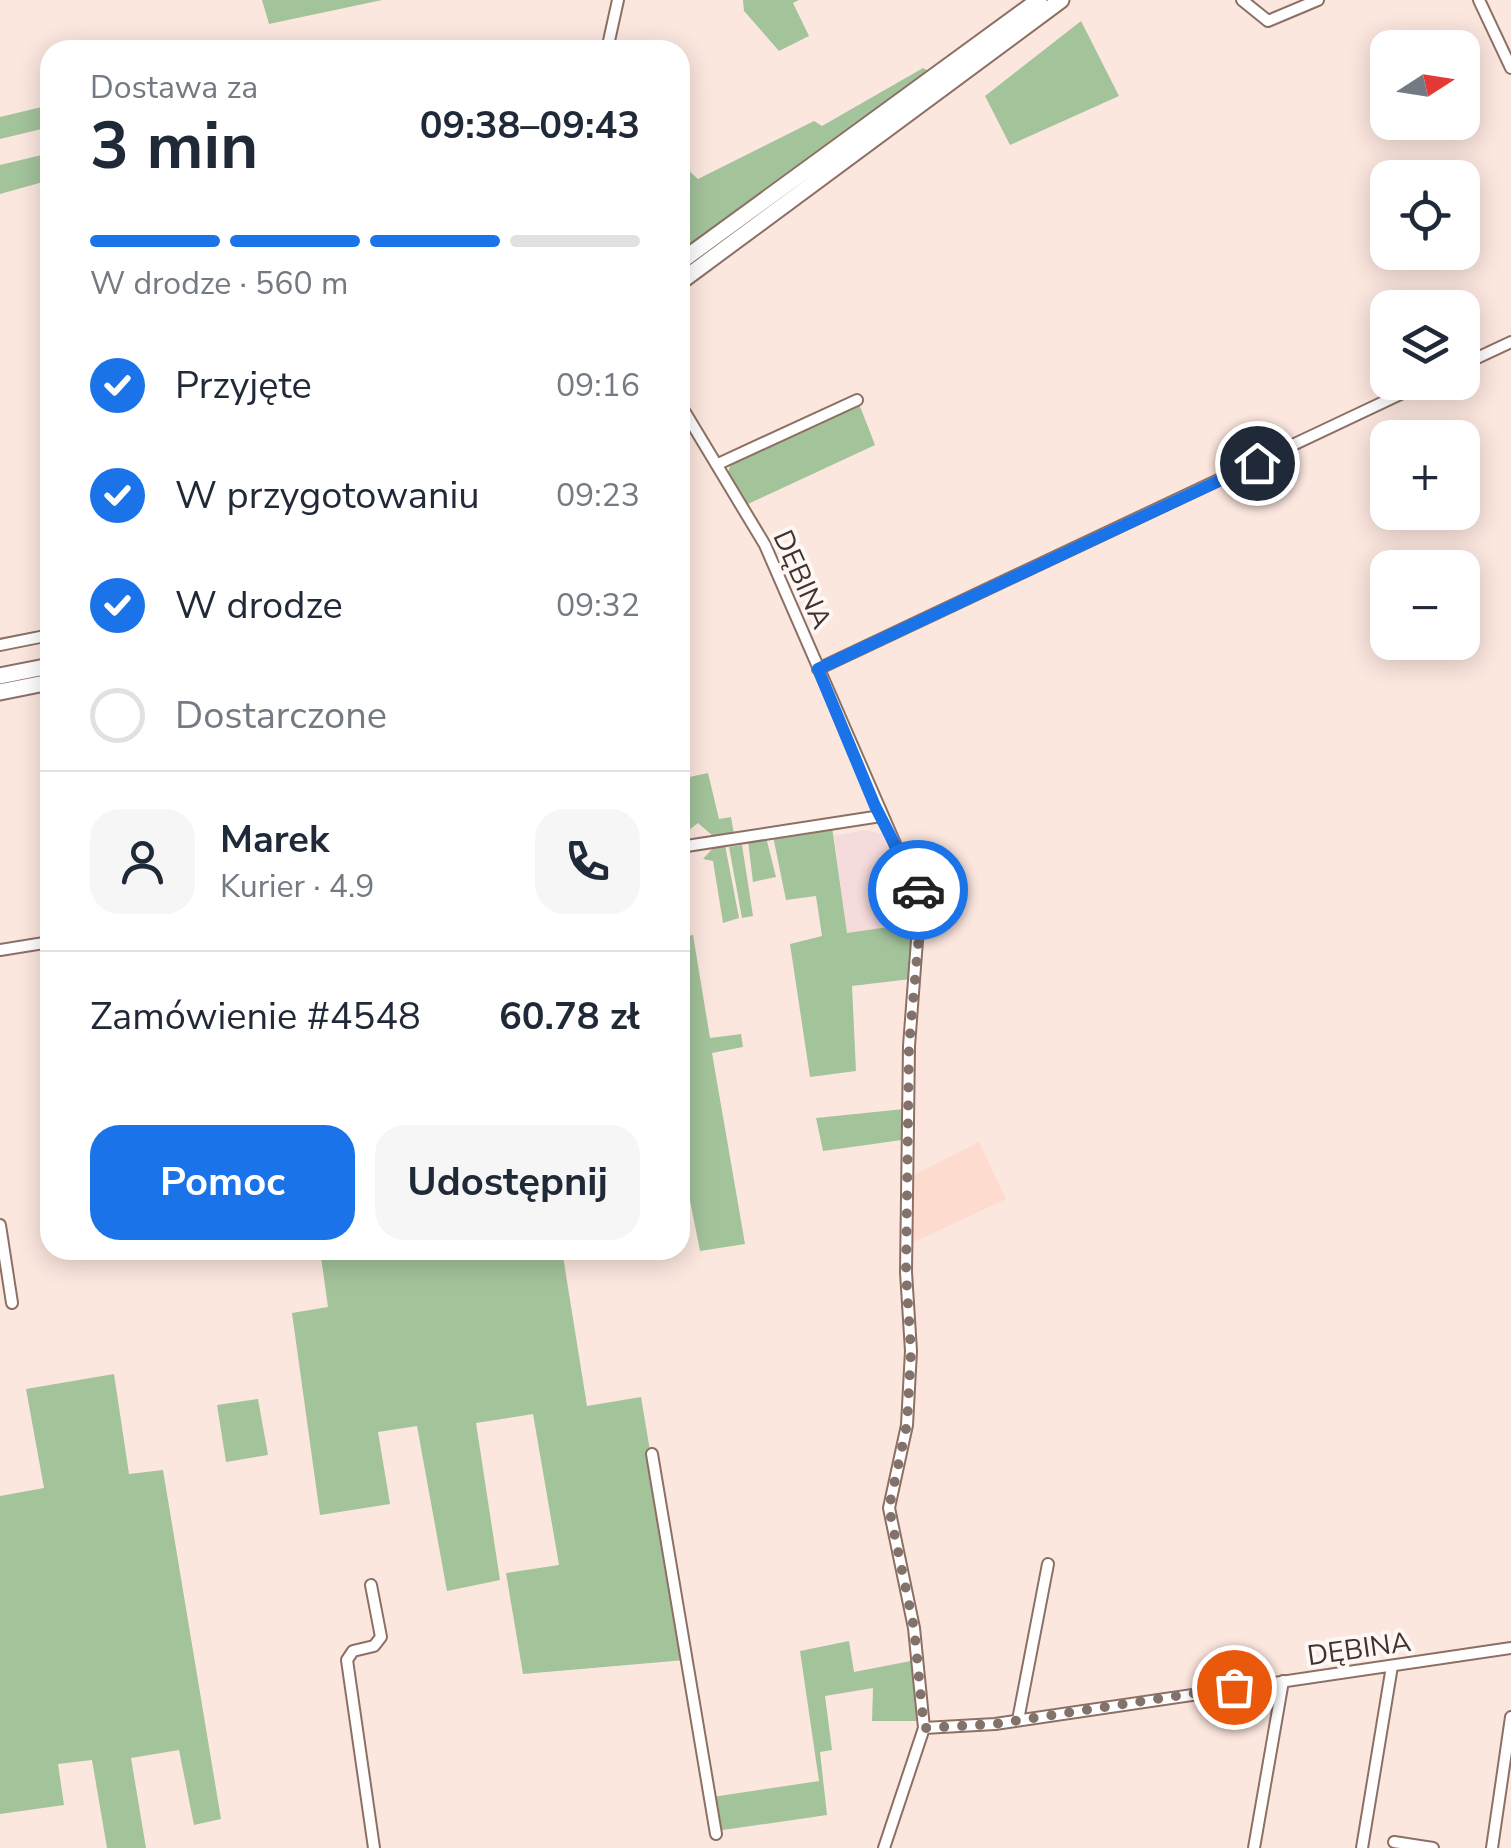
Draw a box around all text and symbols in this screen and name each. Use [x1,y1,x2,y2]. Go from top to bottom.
north arrow [1370,30,1480,140]
map controls [1370,30,1480,660]
text: Dostawa za [90,66,258,109]
text: 09:38–09:43 [420,100,640,151]
text: 3 min [90,102,258,191]
button: locate [1370,160,1480,270]
text: W drodze · 560 m [90,262,348,305]
button: layers [1370,290,1480,400]
icon: check [90,358,145,413]
text: Przyjęte [175,360,312,411]
text: 09:16 [556,364,640,407]
button: + [1370,420,1480,530]
pin [1215,421,1300,506]
icon: home [1230,436,1285,491]
icon: check [90,468,145,523]
text: W przygotowaniu [175,470,480,521]
text: 09:23 [556,474,640,517]
street label: DĘBINA [764,524,841,635]
button: − [1370,550,1480,660]
icon: check [90,578,145,633]
text: W drodze [175,580,343,631]
text: 09:32 [556,584,640,627]
text: Dostarczone [175,690,387,741]
button: person [90,809,195,914]
button: phone [535,809,640,914]
text: Marek [220,814,329,865]
courier [868,840,968,940]
icon: car [891,863,946,918]
text: Kurier · 4.9 [220,865,374,908]
text: Zamówienie #4548 [90,991,421,1042]
text: 60.78 zł [499,991,640,1042]
button: Pomoc [90,1125,355,1240]
button: Udostępnij [375,1125,640,1240]
street label: DĘBINA [1305,1623,1413,1675]
pin [1192,1645,1277,1730]
icon: bag [1207,1660,1262,1715]

